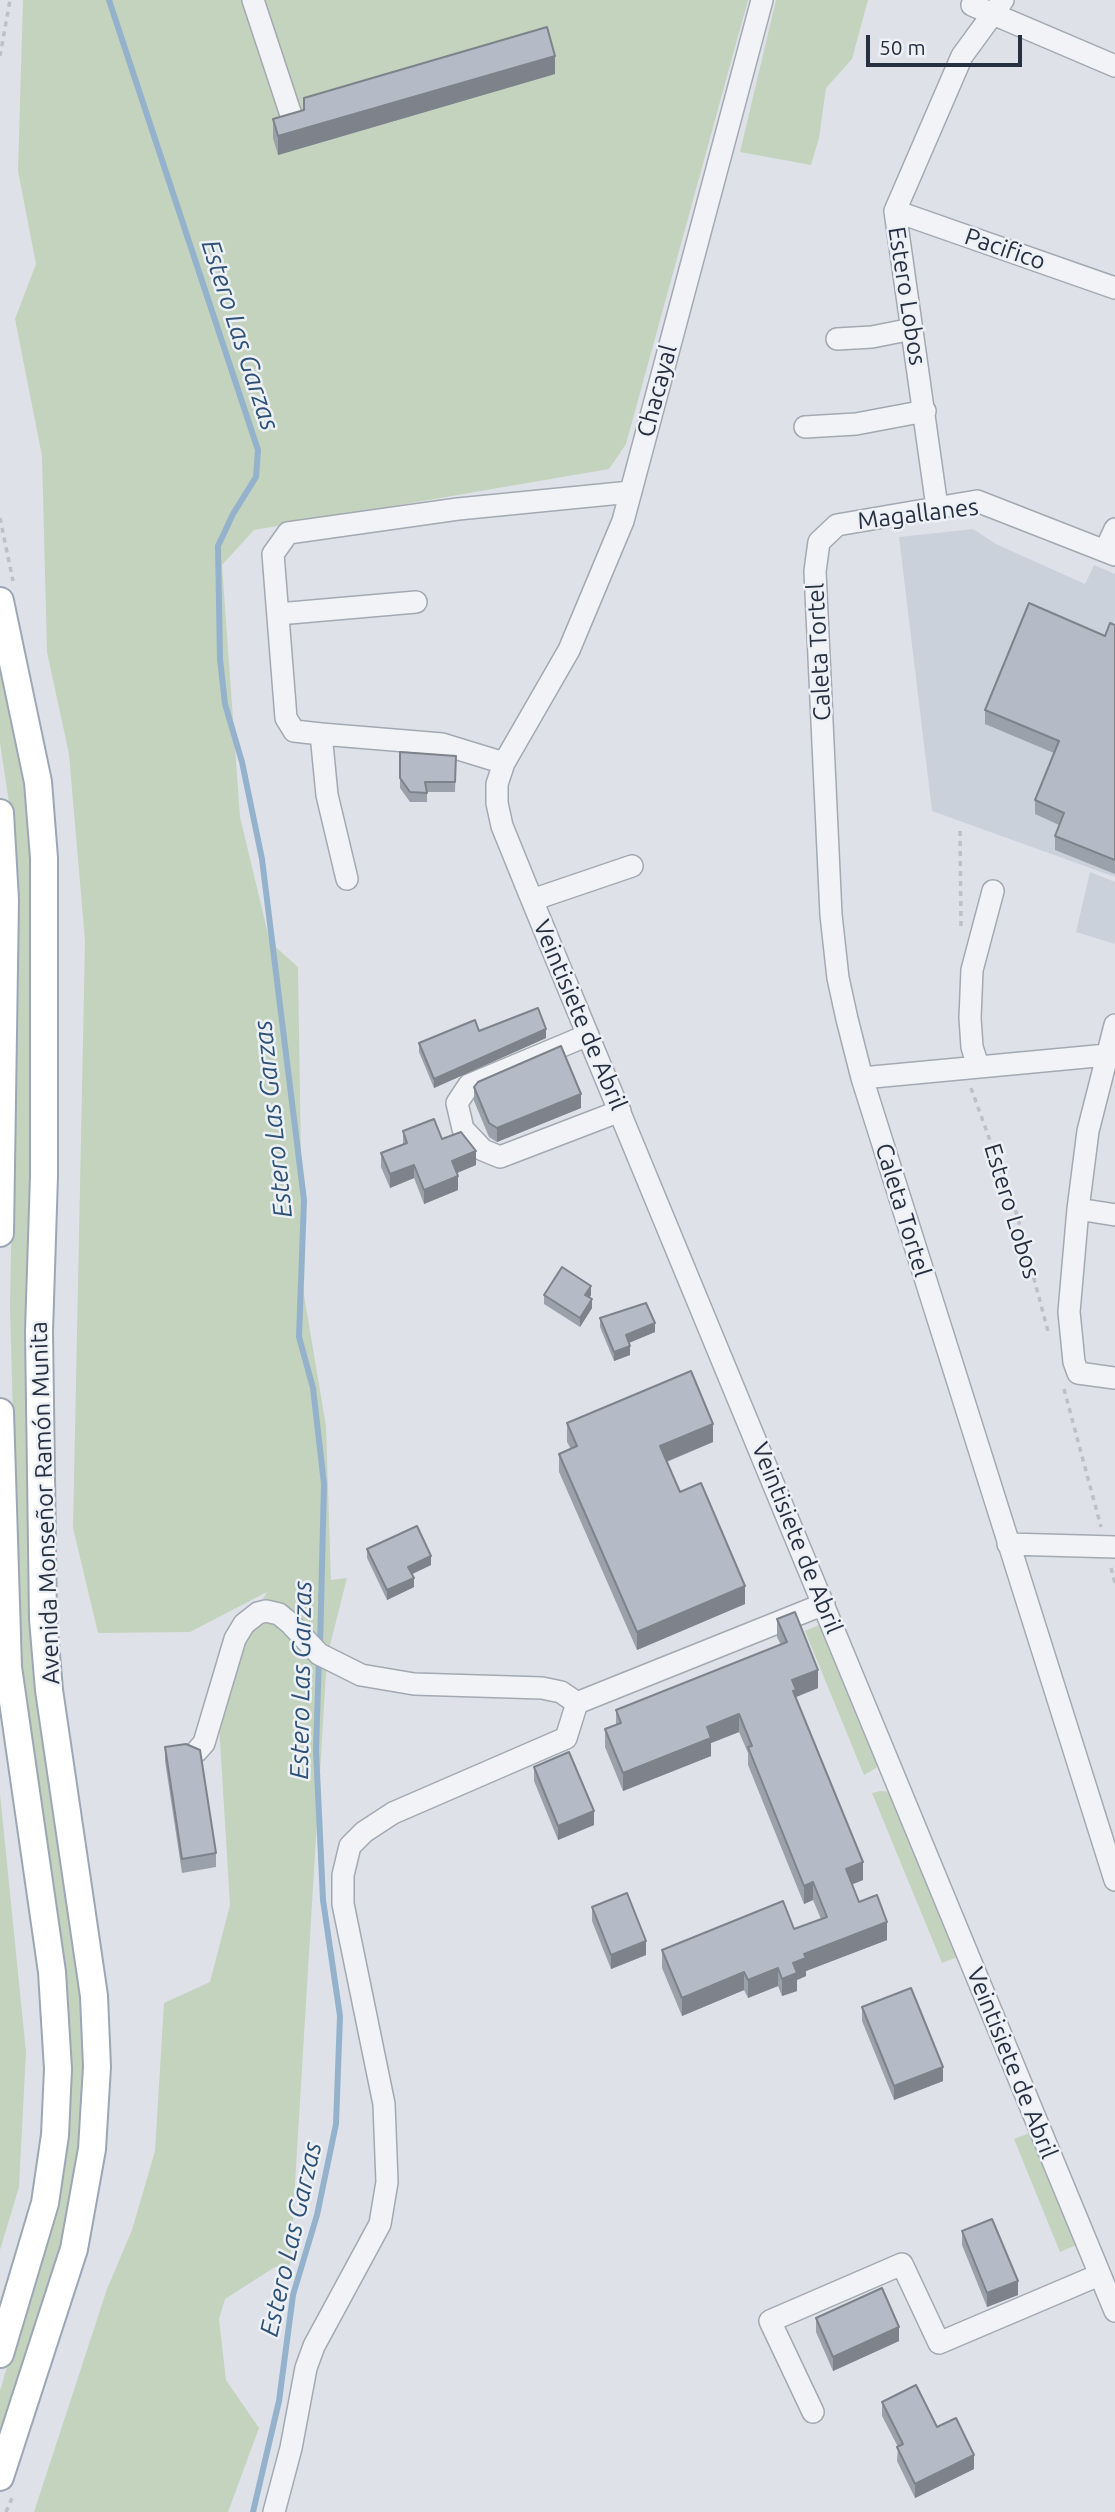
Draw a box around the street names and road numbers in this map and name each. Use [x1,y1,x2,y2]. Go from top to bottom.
street label: Pacifico [961,222,1049,276]
street label: Estero Lobos [882,225,932,367]
street label: Chacayal [631,342,683,440]
street label: Magallanes [856,492,980,536]
street label: Caleta Tortel [801,582,837,722]
street label: Veintisiete de Abril [527,916,633,1114]
street label: Caleta Tortel [869,1140,937,1280]
street label: Estero Lobos [978,1140,1046,1282]
street label: Avenida Monseñor Ramón Munita [24,1321,66,1685]
street label: Veintisiete de Abril [745,1438,849,1638]
street label: Veintisiete de Abril [960,1963,1064,2163]

